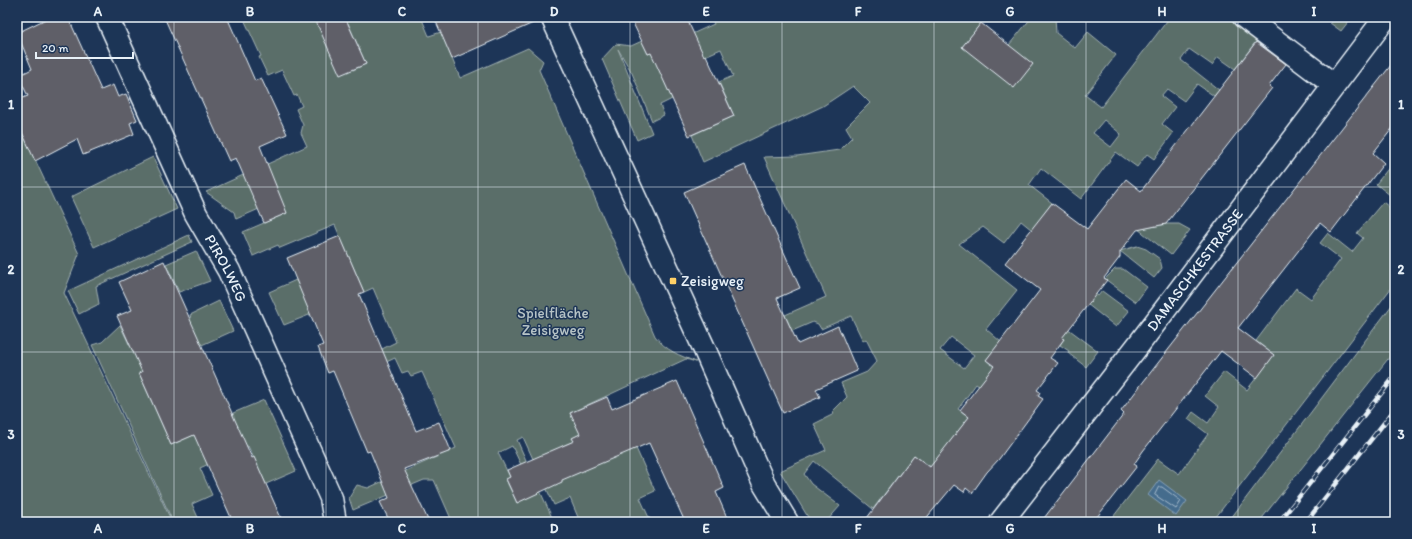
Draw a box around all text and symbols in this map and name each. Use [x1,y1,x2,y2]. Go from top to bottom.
text: A [93,4,103,19]
text: B [246,4,255,19]
text: C [398,4,407,19]
text: D [550,4,559,19]
text: E [702,4,710,19]
text: F [855,4,862,19]
text: G [1006,4,1015,19]
text: H [1158,4,1167,19]
text: I [1312,4,1317,19]
scale bar [36,34,133,60]
text: 20 m [42,41,69,55]
text: 1 [8,97,14,112]
text: 1 [1398,97,1404,112]
street label: DAMASCHKESTRASSE [1143,205,1247,335]
street label: PIROLWEG [201,231,251,304]
text: 2 [8,262,15,277]
text: 2 [1398,262,1405,277]
place label: Zeisigweg [681,272,744,290]
marker: Zeisigweg [668,276,678,286]
park label: Spielfläche Zeisigweg [517,304,589,339]
text: 3 [7,427,15,442]
text: 3 [1397,427,1405,442]
text: A [93,521,103,536]
text: B [246,521,255,536]
text: C [398,521,407,536]
text: D [550,521,559,536]
text: E [702,521,710,536]
text: F [855,521,862,536]
text: G [1006,521,1015,536]
text: H [1158,521,1167,536]
text: I [1312,521,1317,536]

